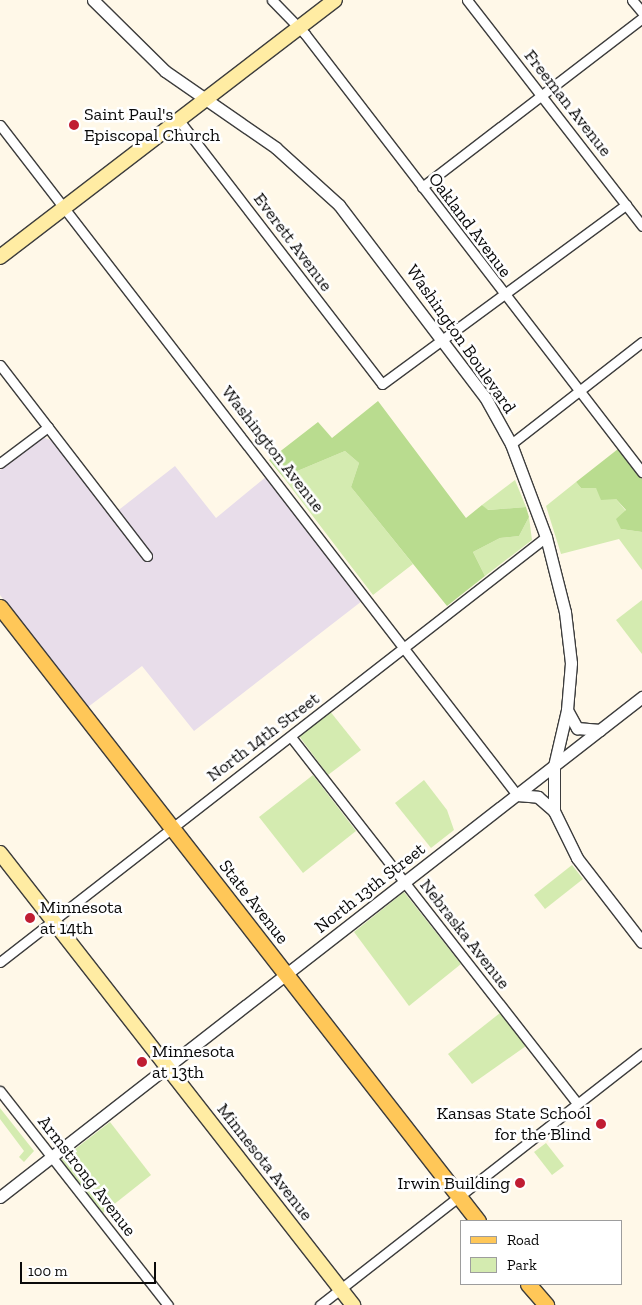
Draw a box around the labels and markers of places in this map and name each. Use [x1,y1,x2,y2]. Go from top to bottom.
place label: Saint Paul's Episcopal Church [84,104,220,146]
marker: Saint Paul's Episcopal Church [68,119,80,131]
place label: Minnesota at 14th [40,897,122,940]
marker: Minnesota at 14th [24,912,36,924]
place label: Minnesota at 13th [152,1041,234,1084]
marker: Minnesota at 13th [136,1056,148,1068]
place label: Kansas State School for the Blind [436,1103,591,1146]
marker: Kansas State School for the Blind [595,1118,607,1130]
place label: Irwin Building [398,1172,510,1194]
marker: Irwin Building [514,1177,526,1189]

